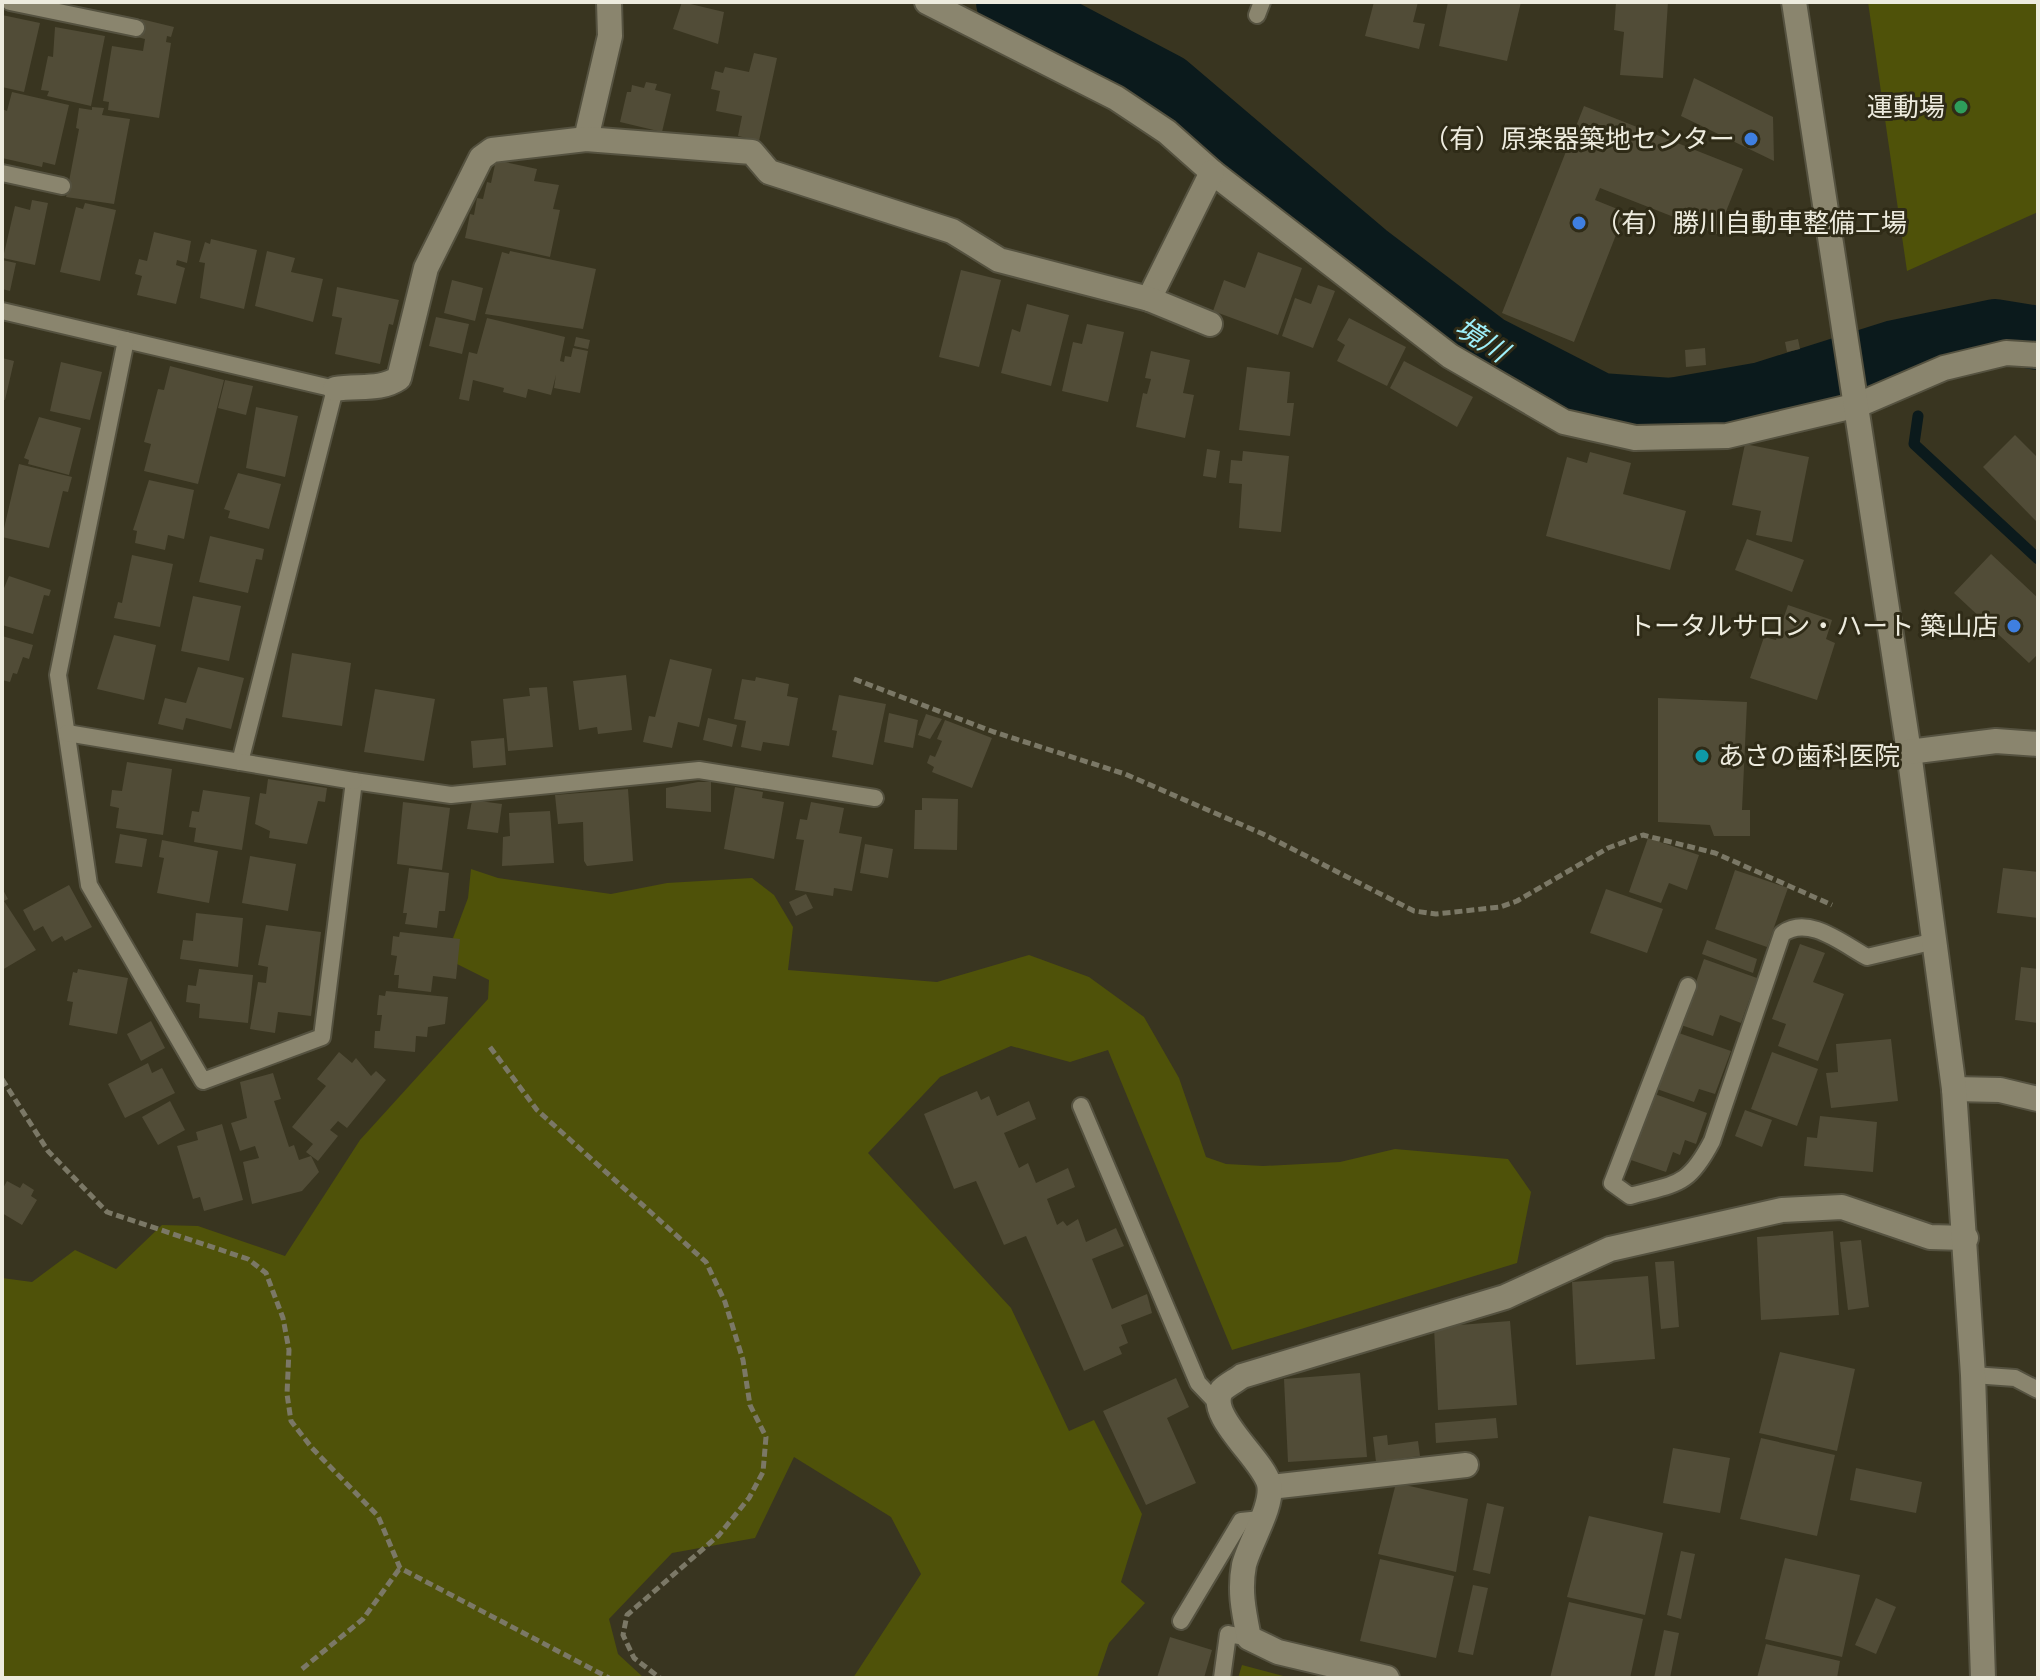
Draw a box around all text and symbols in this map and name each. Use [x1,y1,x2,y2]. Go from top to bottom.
place label: 運動場 [1867,91,1945,123]
marker: 運動場 [1952,98,1970,116]
place label: （有）原楽器築地センター [1423,123,1735,155]
marker: （有）原楽器築地センター [1742,130,1760,148]
place label: （有）勝川自動車整備工場 [1595,207,1907,239]
marker: （有）勝川自動車整備工場 [1570,214,1588,232]
water label: 境川 [1449,309,1517,370]
place label: トータルサロン・ハート 築山店 [1628,610,1998,642]
marker: トータルサロン・ハート 築山店 [2005,617,2023,635]
place label: あさの歯科医院 [1718,740,1900,772]
marker: あさの歯科医院 [1693,747,1711,765]

